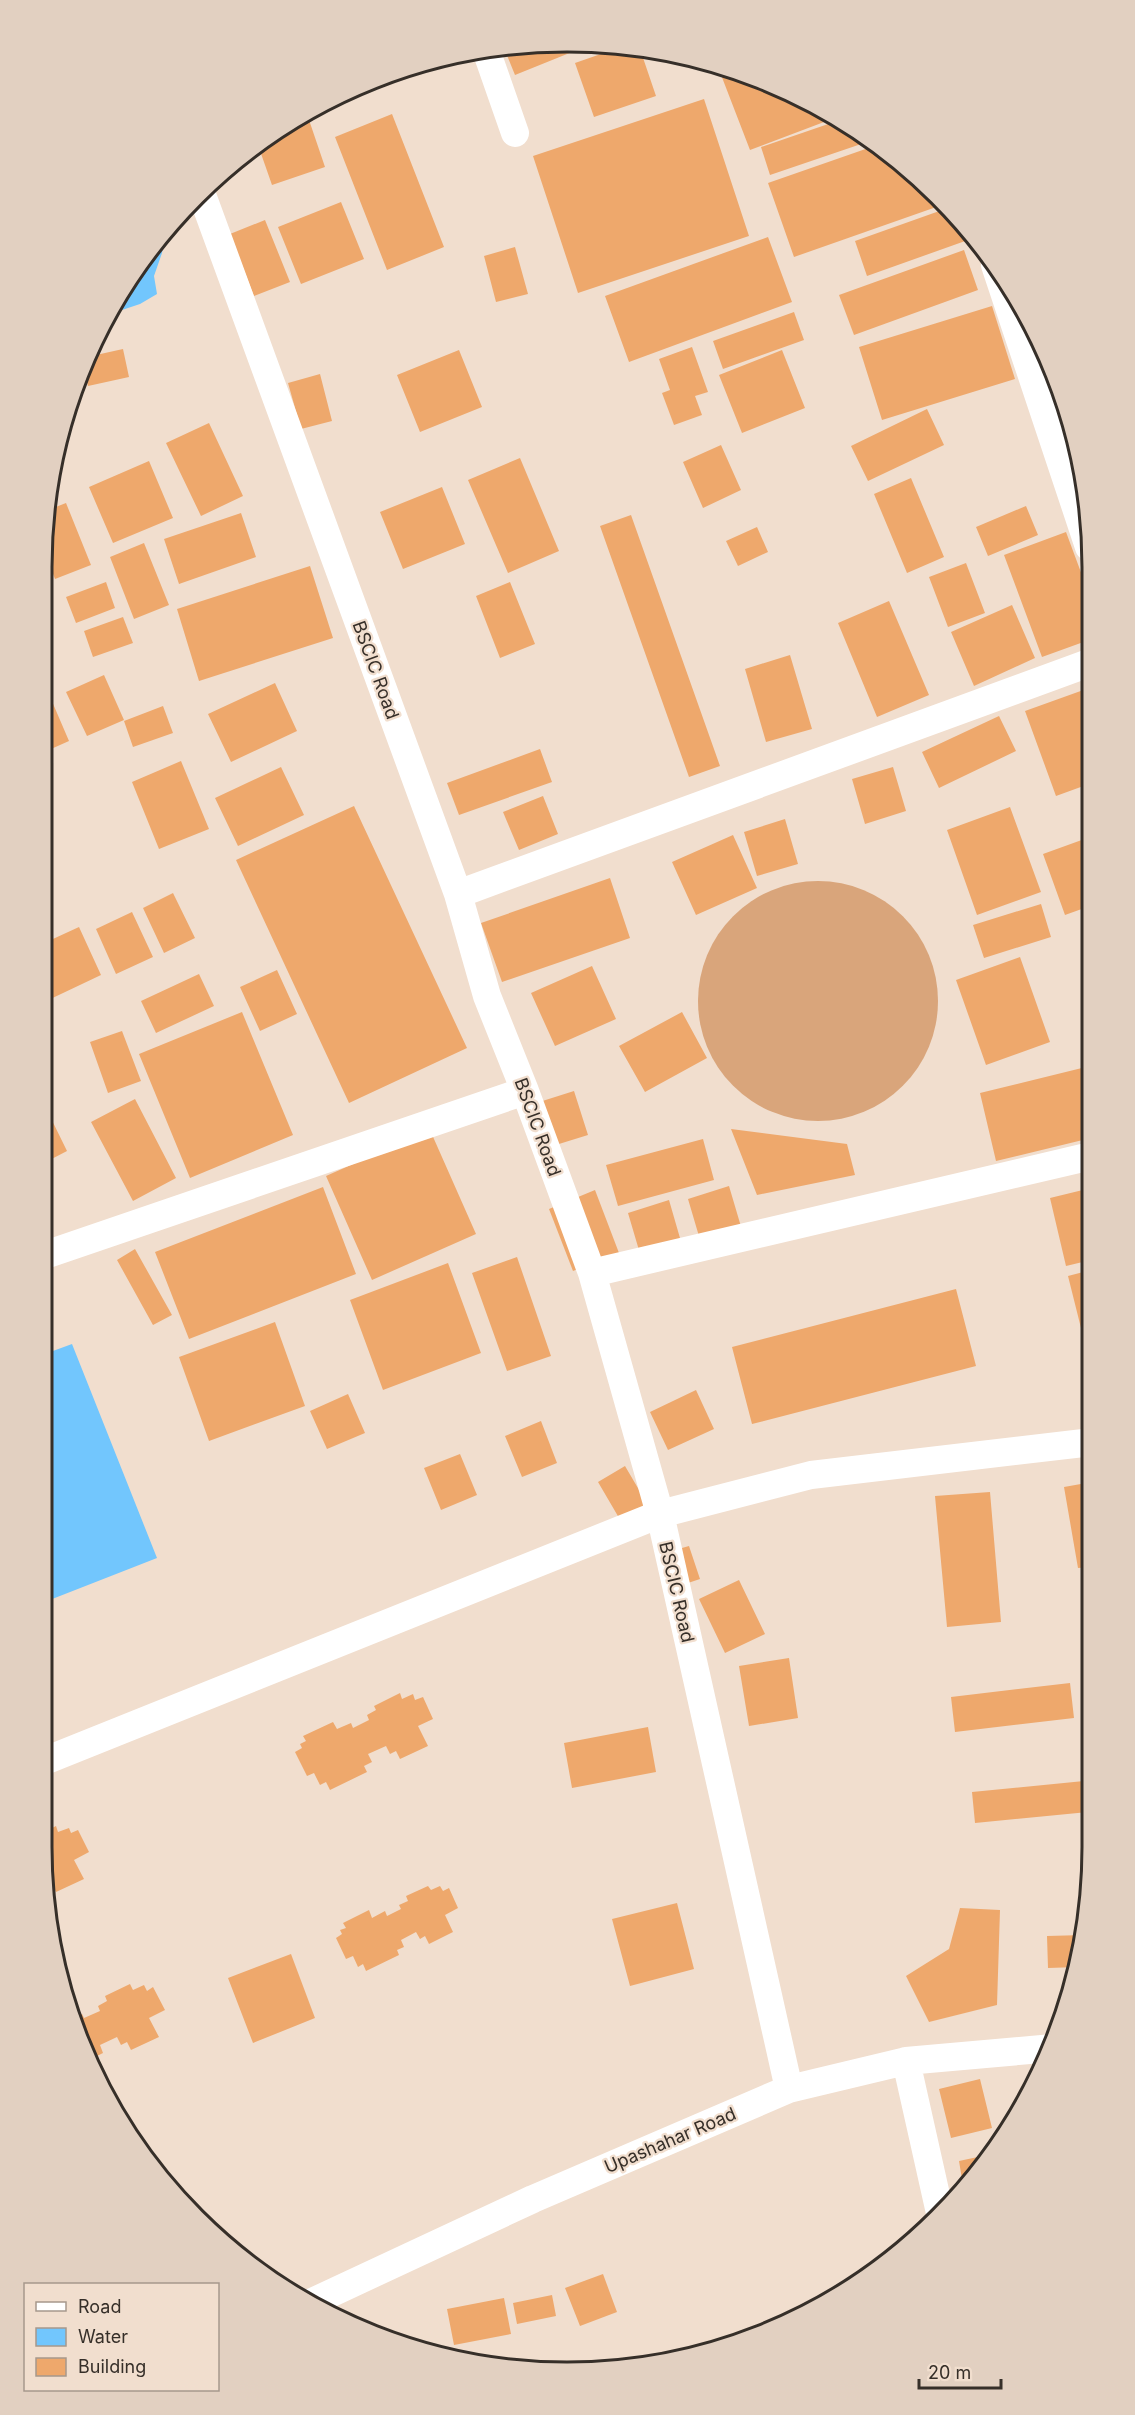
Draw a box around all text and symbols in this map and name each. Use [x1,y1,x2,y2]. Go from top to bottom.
street label: BSCIC Road [349,618,403,722]
street label: BSCIC Road [511,1075,565,1179]
street label: BSCIC Road [655,1539,699,1645]
street label: Upashahar Road [601,2103,739,2177]
legend [24,2283,219,2391]
text: Road [78,2296,121,2317]
text: Water [78,2326,128,2347]
scale bar [919,2352,1002,2390]
text: Building [78,2356,146,2377]
text: 20 m [928,2362,971,2383]

